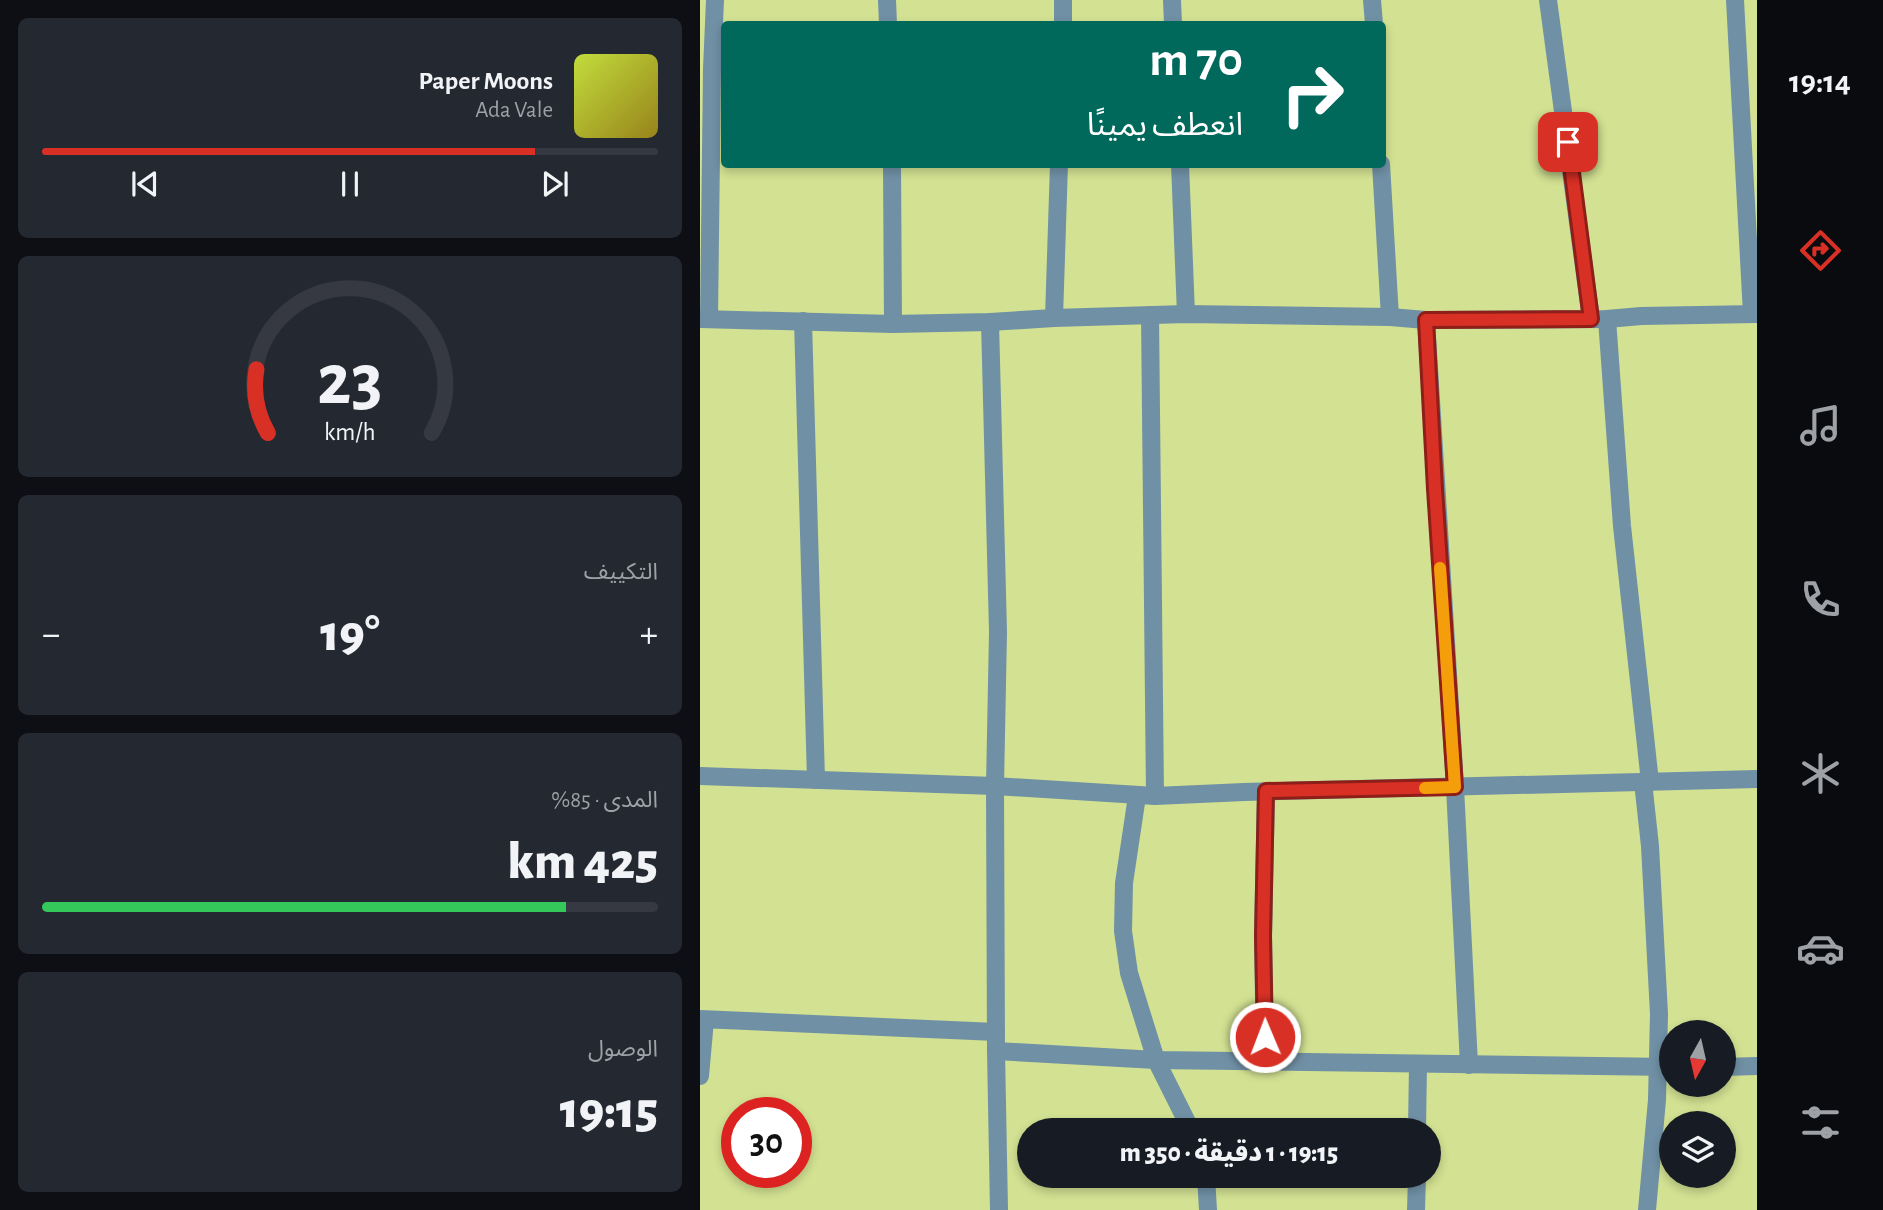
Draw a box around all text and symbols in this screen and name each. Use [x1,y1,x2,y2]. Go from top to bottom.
text: 70 m [1149,36,1243,85]
icon: right [1267,49,1358,140]
text: 19:14 [1789,66,1851,98]
text: Paper Moons [418,68,553,94]
text: Ada Vale [475,99,553,122]
text: انعطف يمينًا [1087,109,1243,141]
pin [1538,112,1598,172]
icon: arrive [1549,123,1587,161]
icon: previous [126,165,164,203]
icon: pause [331,165,369,203]
icon: next [536,165,574,203]
icon: directions [1796,226,1845,275]
text: 23 [317,345,383,418]
icon: music [1796,401,1845,450]
text: km/h [324,419,376,444]
text: التكييف [584,561,658,584]
icon: phone [1796,575,1845,624]
text: 19° [320,608,380,660]
text: − [42,616,60,654]
text: + [640,616,658,654]
icon: climate [1796,749,1845,798]
text: المدى · 85% [551,789,658,812]
text: 425 km [507,836,658,888]
icon: car [1796,924,1845,973]
position arrow [1228,1000,1302,1074]
north arrow [1659,1020,1736,1097]
map controls [1659,1020,1736,1188]
text: الوصول [588,1038,658,1061]
text: 19:15 [560,1085,658,1137]
speed limit sign: 30 [721,1097,812,1188]
icon: filters [1796,1098,1845,1147]
button: layers [1659,1111,1736,1188]
text: 19:15 · 1 دقيقة · 350 m [1120,1140,1338,1166]

